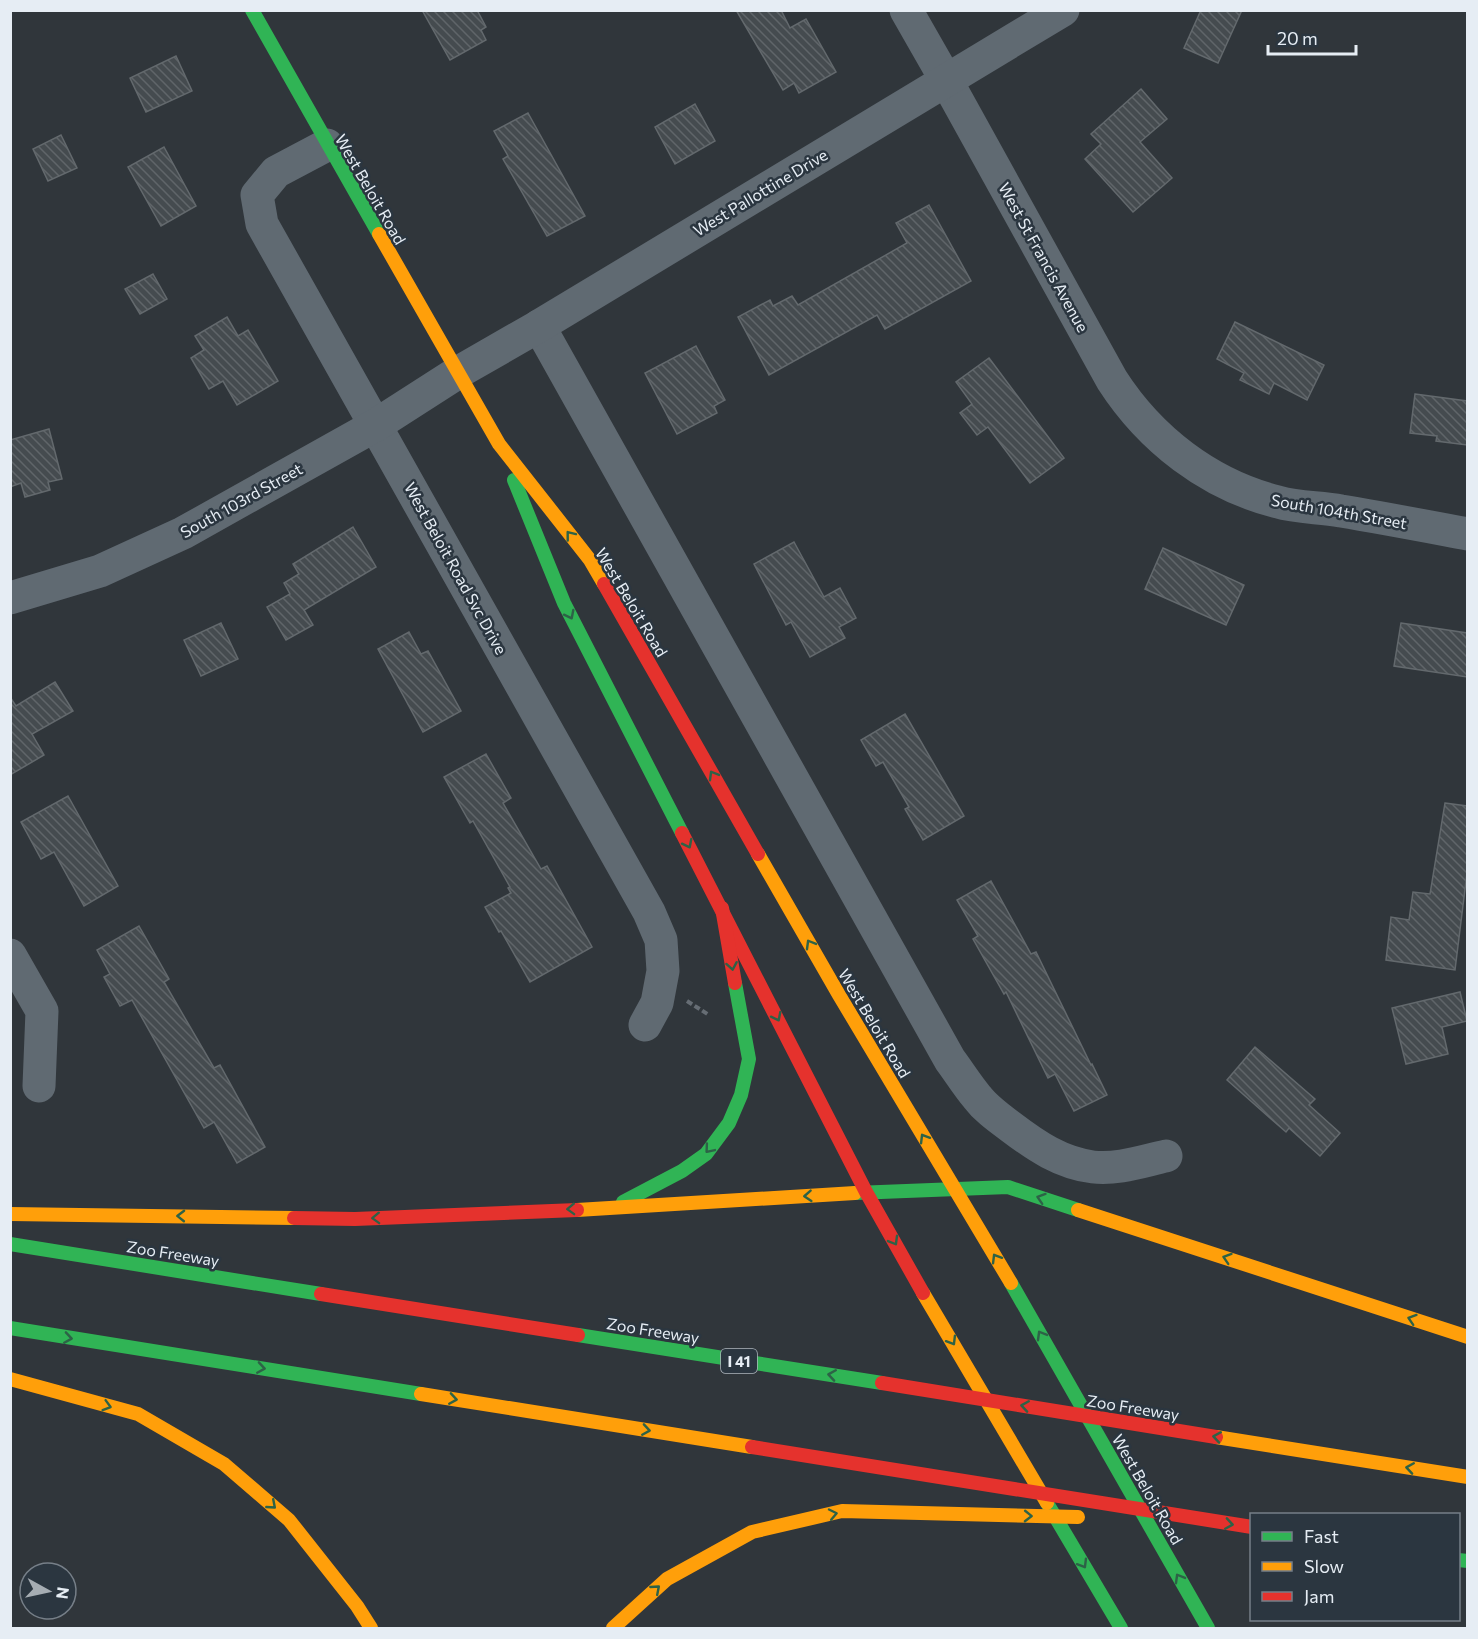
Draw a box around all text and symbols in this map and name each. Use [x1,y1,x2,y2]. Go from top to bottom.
scale bar [1268,18,1356,56]
text: 20 m [1277,27,1318,49]
street label: West Beloit Road [332,131,410,247]
street label: West Pallottine Drive [690,144,830,240]
street label: West St Francis Avenue [995,179,1093,335]
street label: South 103rd Street [177,458,306,541]
street label: West Beloit Road Svc Drive [401,479,511,657]
street label: South 104th Street [1270,490,1409,532]
one-way arrow [567,531,578,542]
street label: West Beloit Road [592,544,672,660]
one-way arrow [563,608,574,619]
one-way arrow [709,770,720,781]
one-way arrow [681,837,693,848]
one-way arrow [806,940,817,950]
one-way arrow [725,961,738,971]
street label: West Beloit Road [835,965,915,1081]
one-way arrow [770,1010,781,1021]
one-way arrow [920,1134,931,1144]
one-way arrow [705,1142,716,1153]
one-way arrow [803,1189,812,1202]
one-way arrow [1036,1192,1047,1205]
one-way arrow [566,1203,575,1216]
one-way arrow [177,1210,186,1222]
one-way arrow [372,1211,381,1224]
one-way arrow [887,1235,898,1246]
street label: Zoo Freeway [125,1236,221,1270]
one-way arrow [1222,1253,1233,1265]
one-way arrow [991,1254,1003,1264]
street label: Zoo Freeway [605,1313,701,1347]
one-way arrow [1407,1313,1418,1326]
one-way arrow [64,1331,73,1343]
one-way arrow [1037,1331,1048,1341]
one-way arrow [944,1335,956,1346]
road number: I 41 [721,1349,757,1373]
one-way arrow [256,1362,265,1374]
one-way arrow [827,1370,837,1382]
street label: Zoo Freeway [1085,1390,1181,1424]
one-way arrow [449,1393,458,1405]
one-way arrow [101,1399,112,1411]
one-way arrow [1020,1401,1029,1413]
one-way arrow [641,1424,651,1436]
street label: West Beloit Road [1109,1431,1187,1547]
one-way arrow [1213,1431,1223,1444]
one-way arrow [1405,1462,1414,1474]
one-way arrow [266,1498,276,1509]
one-way arrow [828,1508,838,1521]
one-way arrow [1023,1510,1032,1522]
legend [1250,1513,1460,1621]
one-way arrow [1224,1517,1233,1529]
text: Fast [1304,1525,1339,1547]
text: Slow [1304,1555,1344,1577]
one-way arrow [1075,1558,1087,1568]
north arrow [18,1561,78,1621]
one-way arrow [1175,1574,1186,1584]
one-way arrow [649,1585,660,1596]
text: Jam [1304,1585,1334,1607]
text: N [53,1586,74,1600]

